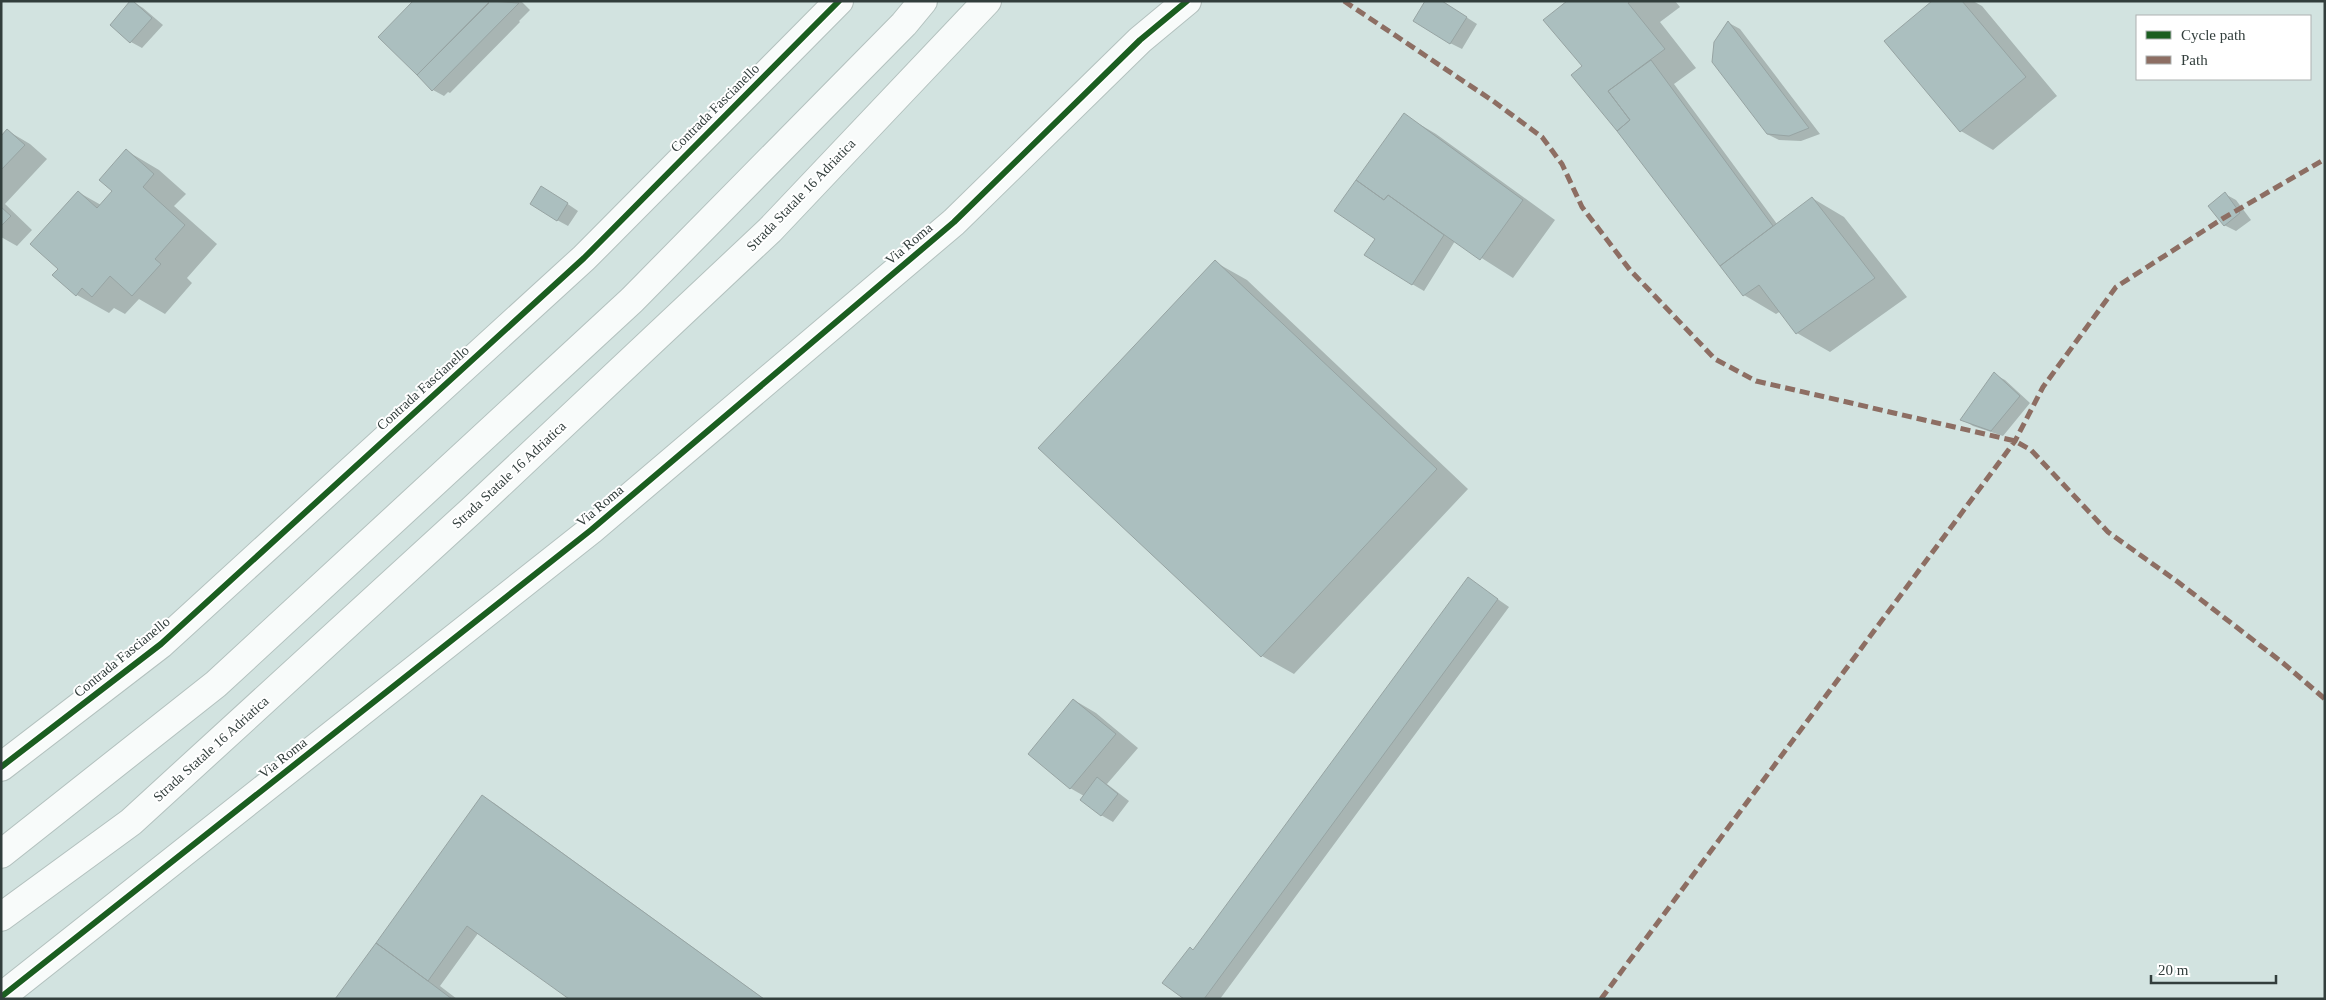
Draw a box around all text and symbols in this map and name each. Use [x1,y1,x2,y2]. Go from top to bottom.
legend [2136,15,2311,80]
text: Cycle path [2181,27,2246,43]
text: Path [2181,52,2208,68]
street label: Contrada Fascianello [668,61,762,155]
street label: Strada Statale 16 Adriatica [744,135,859,254]
street label: Via Roma [883,220,936,268]
street label: Contrada Fascianello [374,343,472,433]
street label: Strada Statale 16 Adriatica [449,418,569,532]
street label: Via Roma [574,482,627,530]
street label: Contrada Fascianello [71,614,173,700]
street label: Strada Statale 16 Adriatica [150,693,272,805]
street label: Via Roma [256,734,310,781]
scale bar [2151,952,2276,984]
text: 20 m [2158,962,2189,978]

